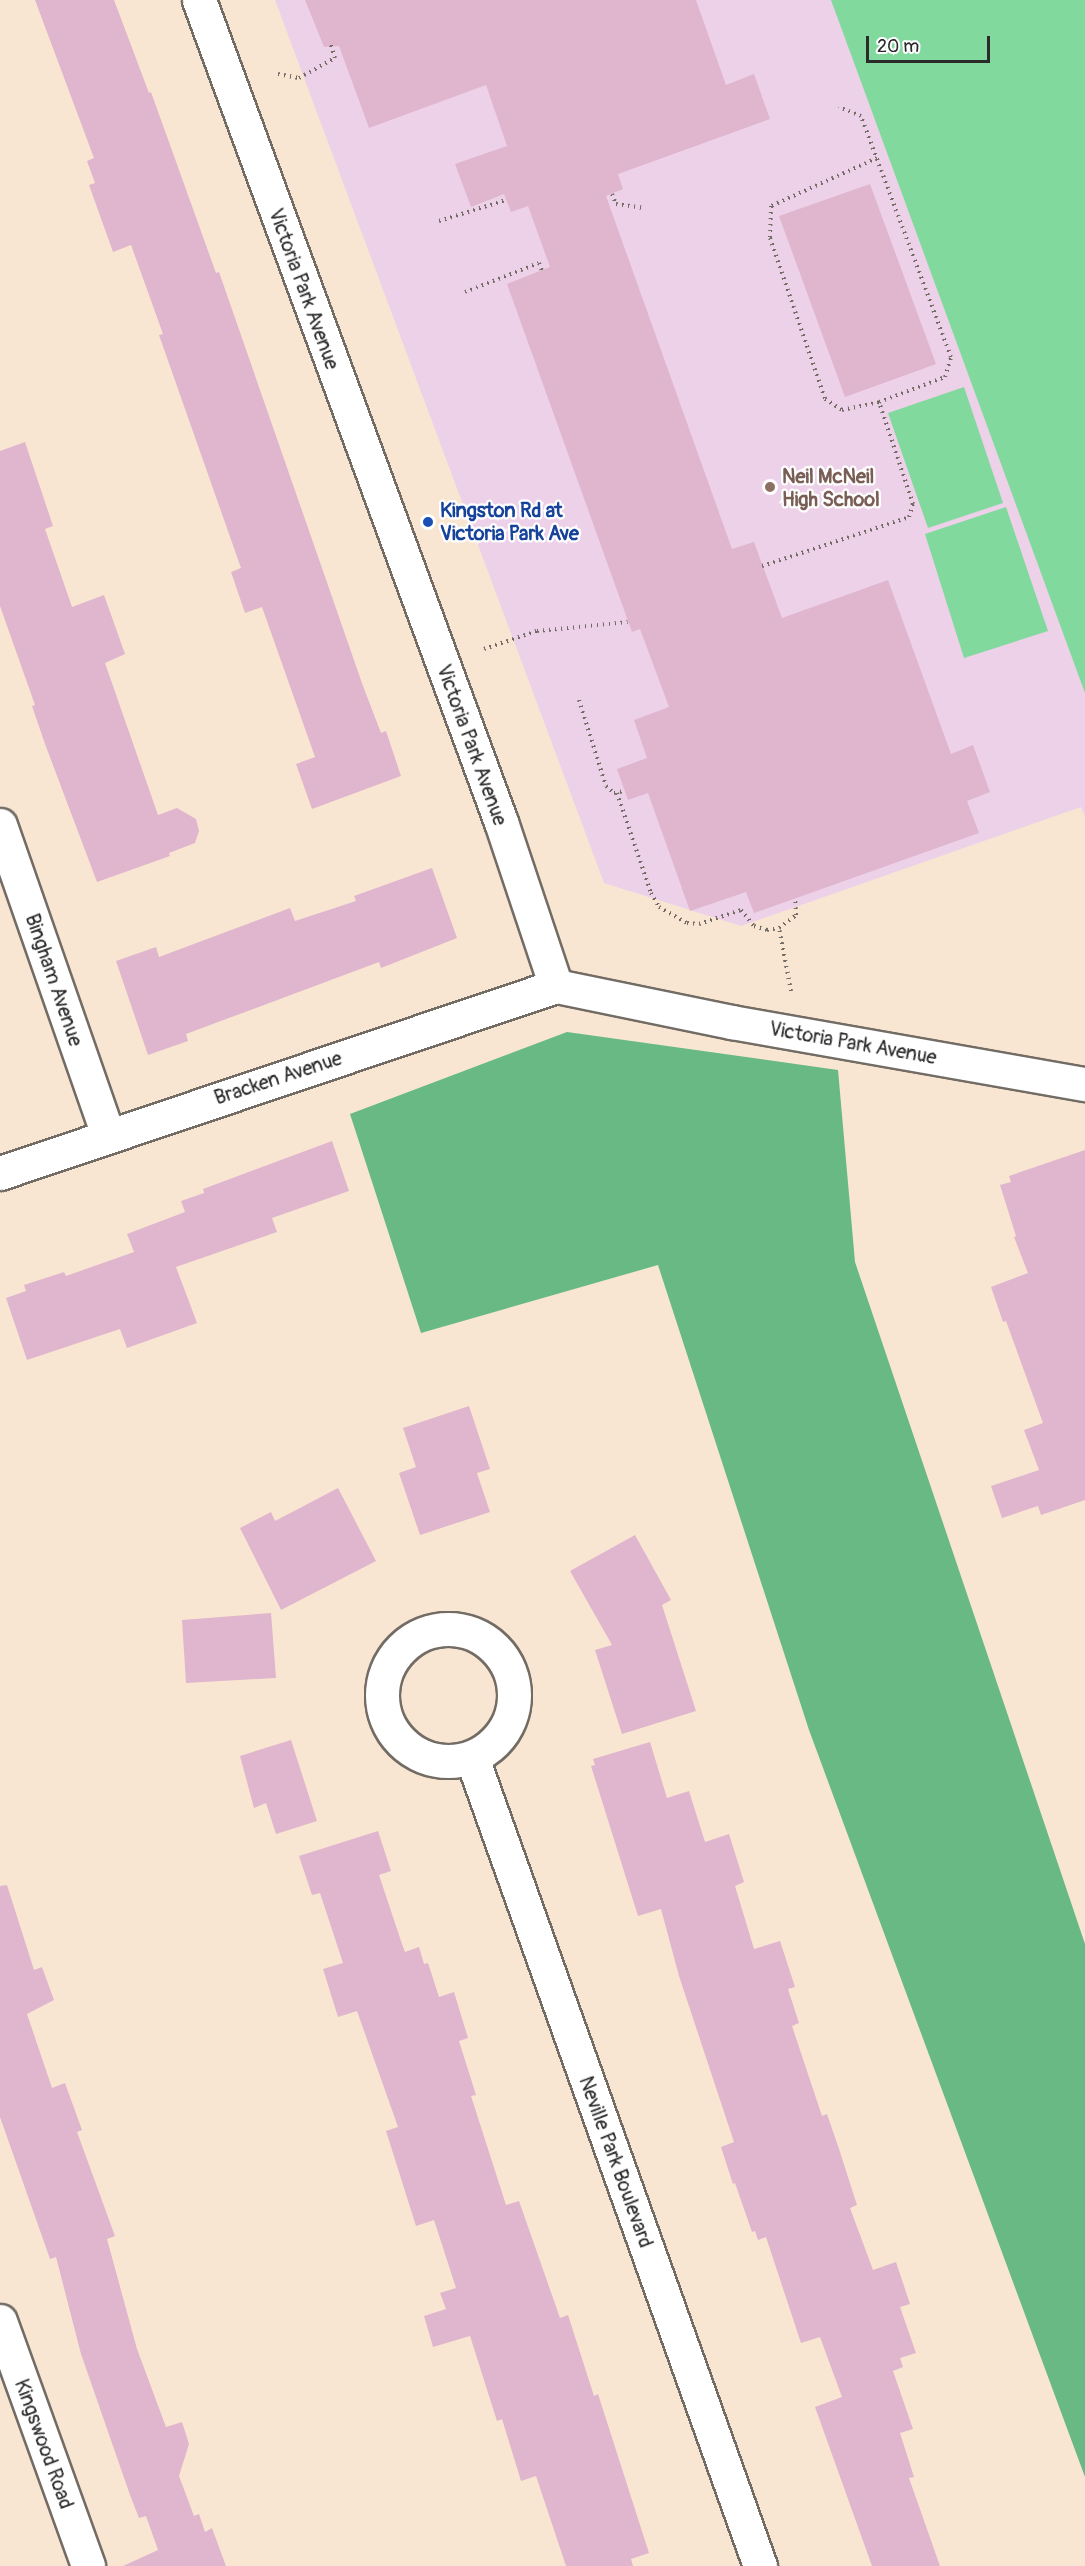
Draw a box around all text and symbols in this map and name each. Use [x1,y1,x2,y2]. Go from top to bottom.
scale bar [869,24,994,62]
text: 20 m [877,35,919,58]
street label: Victoria Park Avenue [264,205,344,373]
place label: Neil McNeil High School [782,464,880,511]
marker: Neil McNeil High School [763,480,777,494]
place label: Kingston Rd at Victoria Park Ave [440,498,579,545]
marker: Kingston Rd at Victoria Park Ave [421,515,435,529]
street label: Victoria Park Avenue [432,661,512,829]
street label: Bingham Avenue [20,911,88,1049]
street label: Victoria Park Avenue [767,1016,939,1070]
street label: Bracken Avenue [211,1046,345,1110]
street label: Neville Park Boulevard [574,2073,658,2251]
street label: Kingswood Road [9,2376,79,2512]

